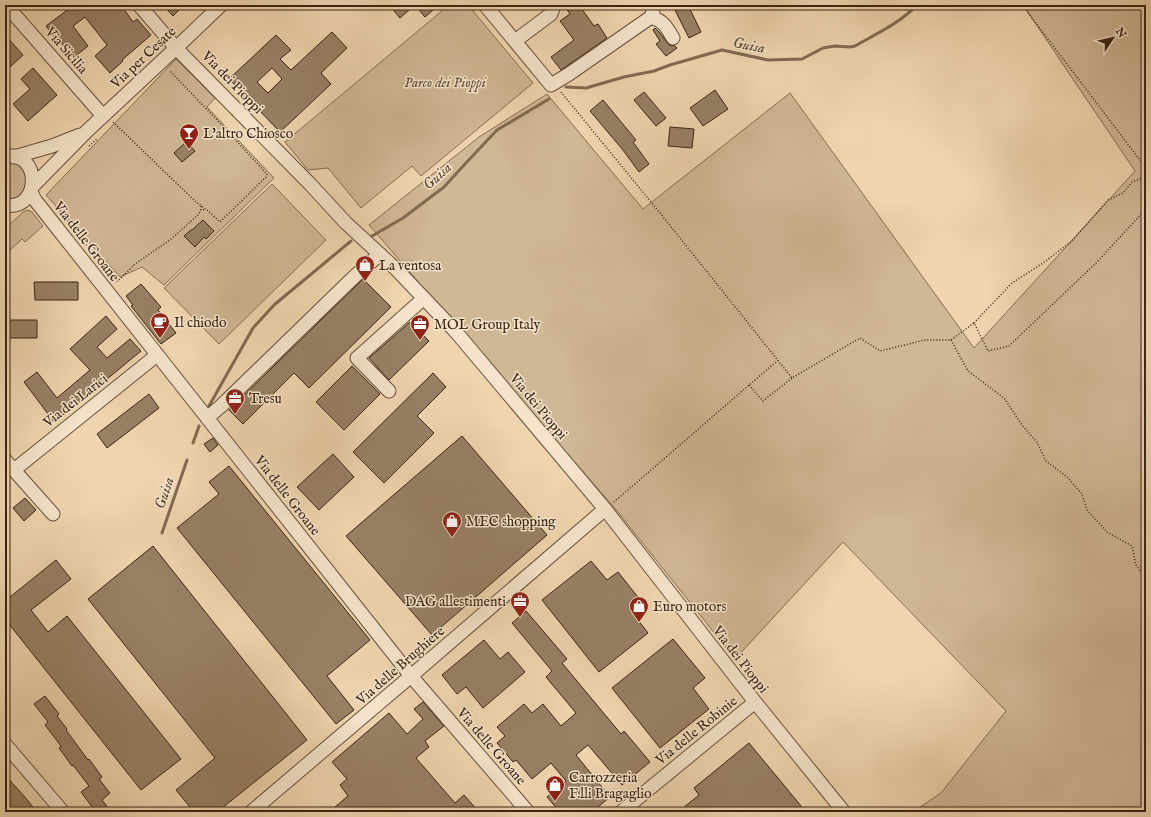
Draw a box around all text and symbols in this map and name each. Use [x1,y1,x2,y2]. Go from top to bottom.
north arrow [1093,18,1133,58]
street label: Via Sicilia [40,23,92,79]
street label: Via per Cesate [107,23,181,93]
text: N [1111,24,1129,41]
water label: Guisa [731,33,767,58]
street label: Via dei Pioppi [197,47,267,118]
park label: Parco dei Pioppi [404,74,487,92]
bar icon: L'altro Chiosco [178,122,200,150]
place label: L'altro Chiosco [203,125,294,143]
water label: Guisa [419,158,456,194]
street label: Via delle Groane [49,197,123,286]
shop icon: La ventosa [354,254,376,282]
place label: La ventosa [379,257,442,275]
cafe icon: Il chiodo [149,311,171,339]
office icon: MOL Group Italy [409,313,431,341]
place label: Il chiodo [174,314,227,332]
place label: MOL Group Italy [434,316,541,334]
street label: Via dei Pioppi [505,369,571,444]
street label: Via dei Larici [39,370,112,432]
office icon: Tresu [224,387,246,415]
place label: Tresu [249,390,282,408]
street label: Via delle Groane [250,451,324,540]
water label: Guisa [150,474,179,512]
shop icon: MEC shopping [441,510,463,538]
place label: MEC shopping [466,513,556,531]
office icon: DAG allestimenti [509,590,531,618]
place label: DAG allestimenti [405,593,506,611]
shop icon: Euro motors [628,595,650,623]
place label: Euro motors [653,598,726,616]
street label: Via dei Pioppi [708,621,772,697]
street label: Via delle Brughiere [352,622,449,710]
street label: Via delle Robinie [651,692,742,770]
street label: Via delle Groane [452,703,530,789]
place label: Carrozzeria F.lli Bragaglio [569,769,652,803]
shop icon: Carrozzeria F.lli Bragaglio [544,774,566,802]

